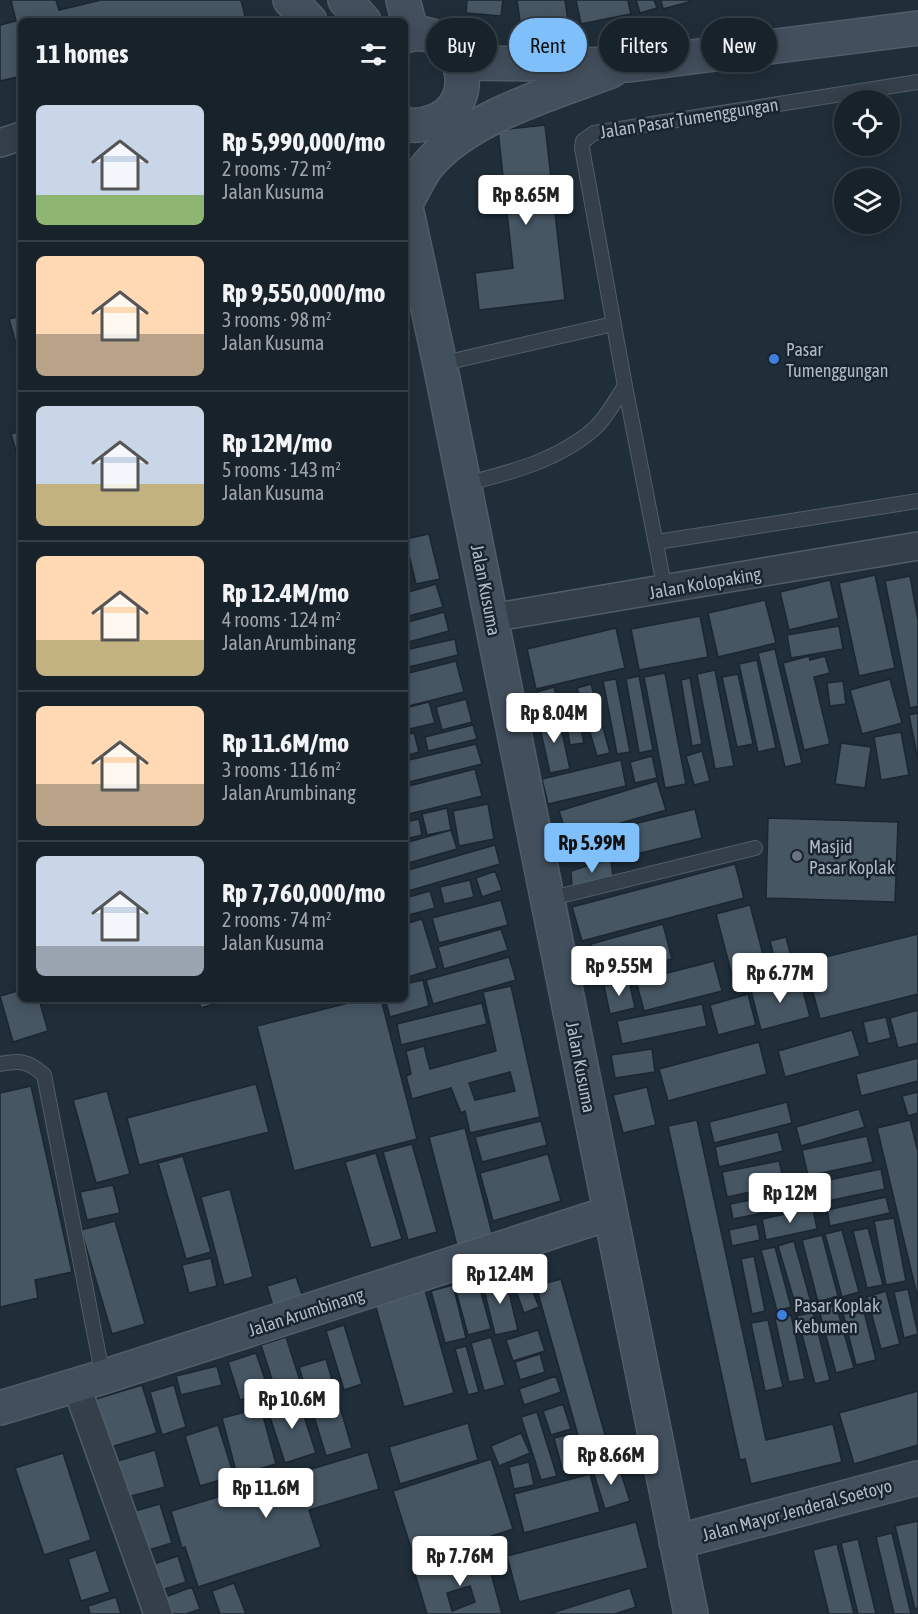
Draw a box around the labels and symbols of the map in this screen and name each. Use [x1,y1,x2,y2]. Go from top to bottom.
street label: Jalan Pasar Tumenggungan [598,94,780,142]
pin: Rp 8.65M [464,175,588,226]
place label: Pasar Tumenggungan [786,339,889,381]
marker: Pasar Tumenggungan [767,352,781,366]
street label: Jalan Kusuma [467,543,505,637]
street label: Jalan Kolopaking [647,563,763,603]
pin: Rp 8.04M [492,693,616,744]
pin: Rp 5.99M [530,823,654,874]
place label: Masjid Pasar Koplak [809,836,895,878]
marker: Masjid Pasar Koplak [790,849,804,863]
pin: Rp 9.55M [557,946,681,997]
pin: Rp 6.77M [718,953,842,1004]
street label: Jalan Kusuma [562,1020,600,1114]
pin: Rp 12M [741,1173,839,1224]
pin: Rp 12.4M [438,1254,562,1305]
street label: Jalan Arumbinang [245,1283,367,1341]
place label: Pasar Koplak Kebumen [794,1295,880,1337]
marker: Pasar Koplak Kebumen [775,1308,789,1322]
pin: Rp 10.6M [230,1379,354,1430]
pin: Rp 8.66M [549,1435,673,1486]
pin: Rp 11.6M [204,1468,328,1519]
street label: Jalan Mayor Jenderal Soetoyo [700,1475,894,1545]
pin: Rp 7.76M [398,1536,522,1587]

